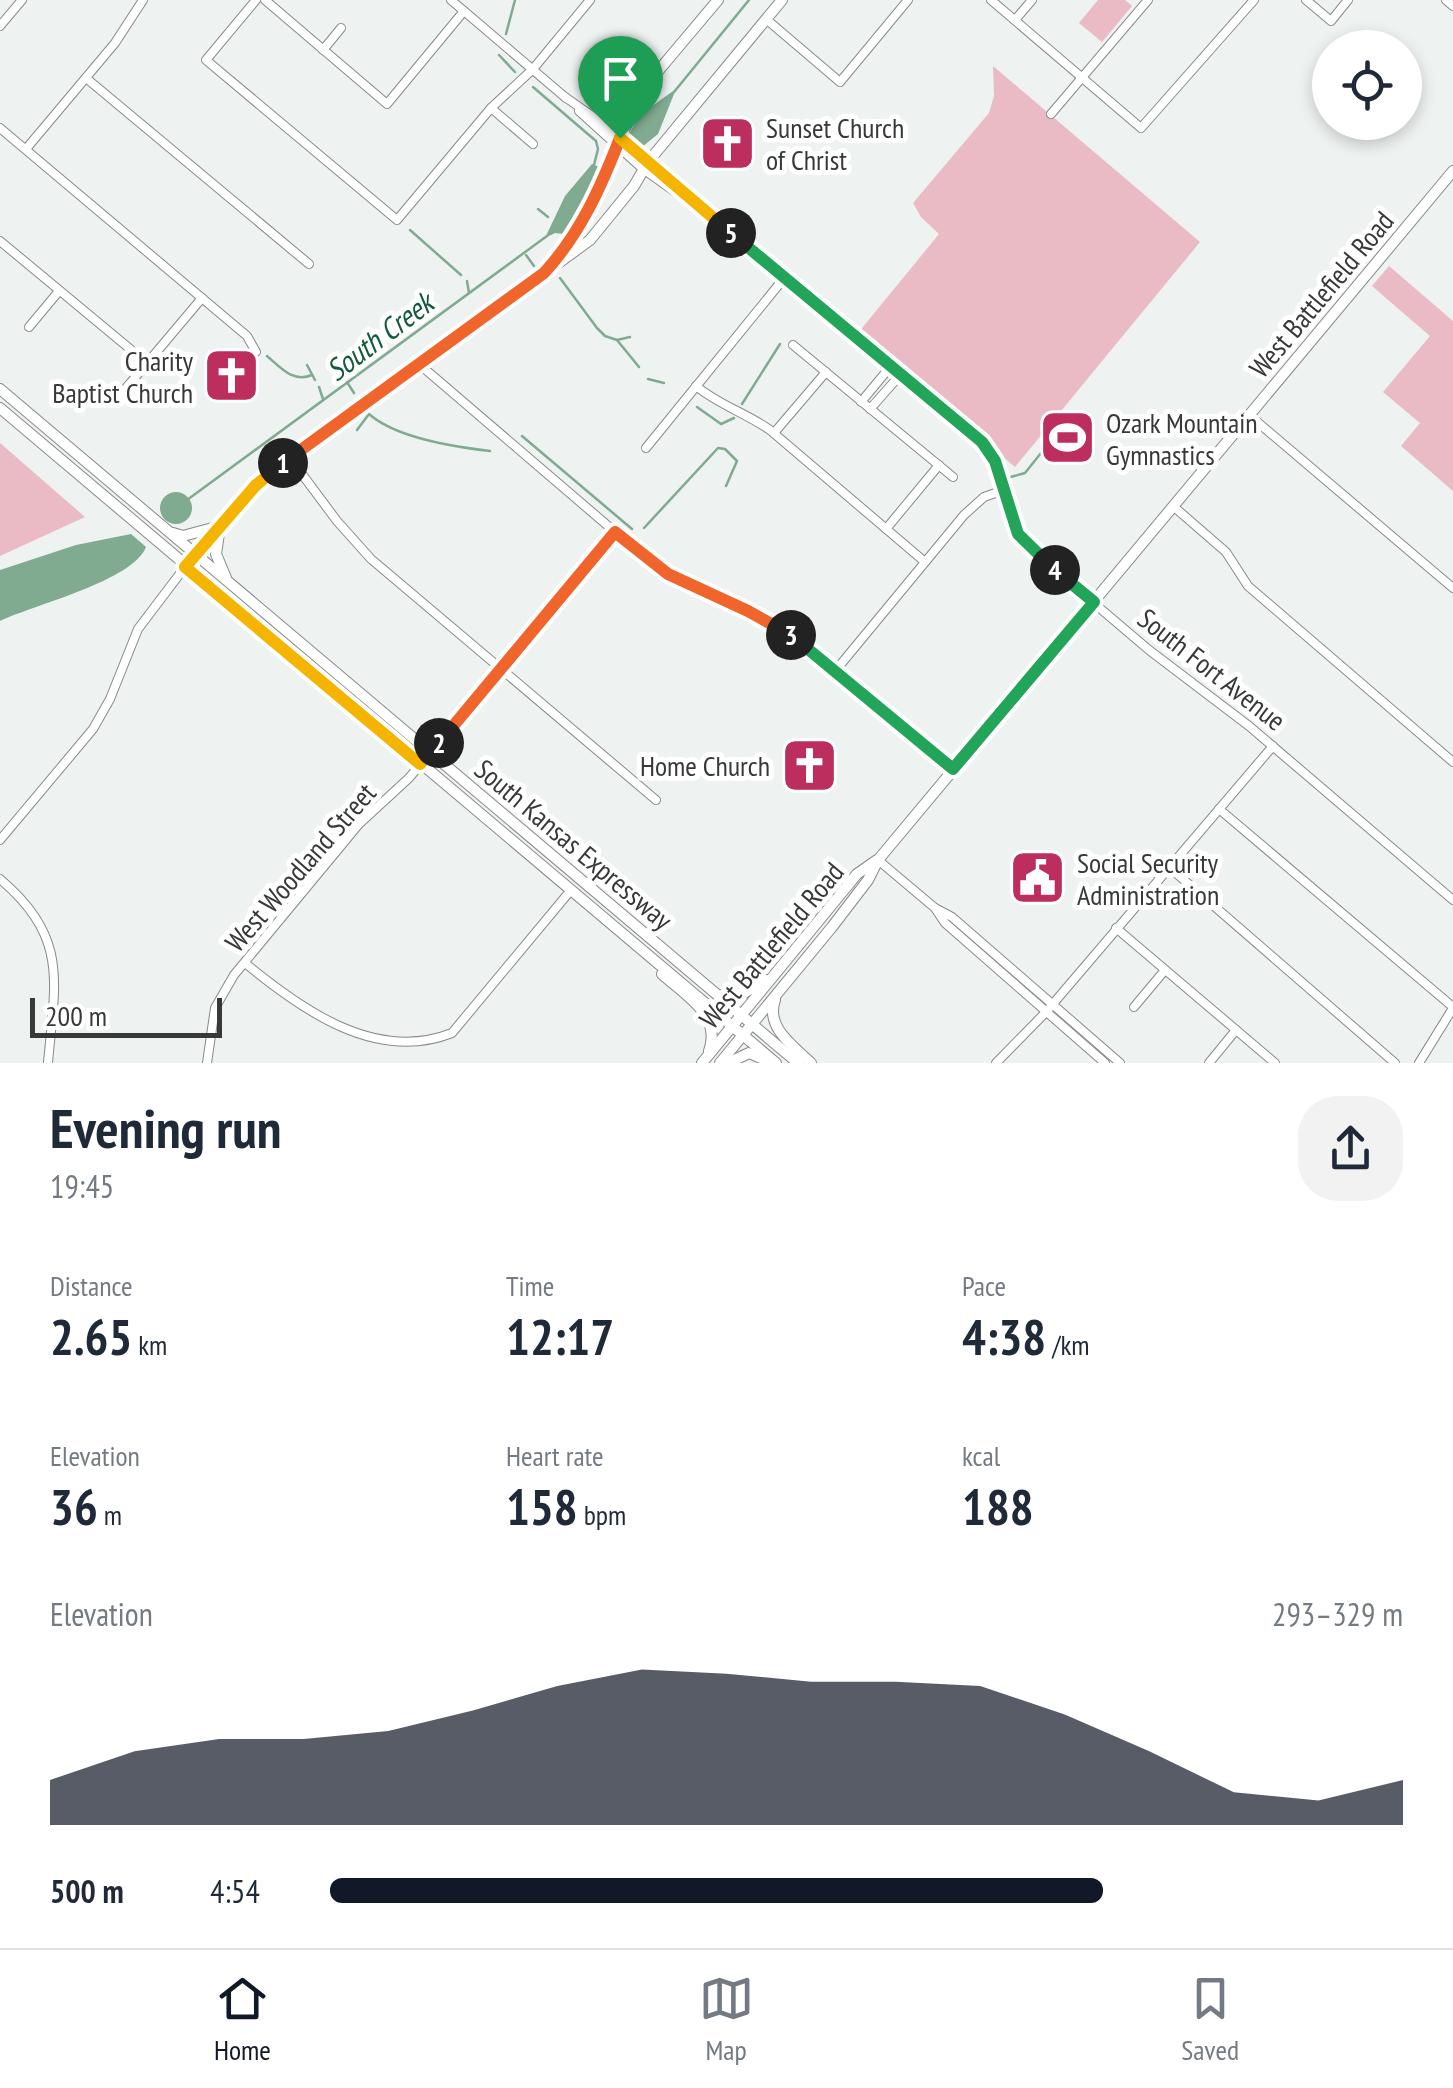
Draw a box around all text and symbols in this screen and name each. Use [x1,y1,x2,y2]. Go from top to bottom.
map controls [1312,30,1422,140]
button: locate [1312,30,1422,140]
pin [578,36,663,139]
icon: arrive [593,51,648,106]
place label: Sunset Church of Christ [766,109,904,178]
church icon: Sunset Church of Christ [697,113,757,173]
street label: West Battlefield Road [1240,203,1402,385]
pin: 5 [706,208,756,258]
text: 5 [724,214,738,251]
water label: South Creek [318,281,443,389]
place label: Charity Baptist Church [52,342,193,411]
church icon: Charity Baptist Church [202,346,262,406]
place label: Ozark Mountain Gymnastics [1106,404,1258,473]
sports icon: Ozark Mountain Gymnastics [1037,408,1097,468]
pin: 1 [258,438,308,488]
text: 1 [276,444,290,481]
pin: 4 [1030,545,1080,595]
text: 4 [1048,551,1062,588]
street label: South Fort Avenue [1131,600,1293,738]
pin: 3 [766,610,816,660]
text: 3 [784,616,798,653]
pin: 2 [414,718,464,768]
text: 2 [432,724,446,761]
church icon: Home Church [779,735,839,795]
place label: Home Church [640,747,770,784]
street label: South Kansas Expressway [467,750,681,938]
street label: West Woodland Street [216,775,384,959]
place label: Social Security Administration [1077,844,1219,913]
public building icon: Social Security Administration [1008,848,1068,908]
street label: West Battlefield Road [690,854,852,1036]
scale bar [30,993,222,1038]
text: 200 m [45,997,107,1034]
text: Evening run [50,1092,282,1163]
button: share [1298,1096,1403,1201]
text: 19:45 [50,1165,114,1207]
text: Distance [50,1267,133,1304]
text: Time [506,1267,554,1304]
text: Pace [962,1267,1006,1304]
text: 2.65 [50,1304,132,1369]
text: 12:17 [506,1304,614,1369]
text: 4:38 [962,1304,1046,1369]
text: km [132,1326,167,1363]
text: /km [1046,1326,1090,1363]
text: Elevation [50,1437,140,1474]
text: Heart rate [506,1437,604,1474]
text: kcal [962,1437,1000,1474]
text: 36 [50,1474,98,1539]
text: 158 [506,1474,578,1539]
text: 188 [962,1474,1034,1539]
text: m [98,1496,122,1533]
text: bpm [578,1496,626,1533]
text: Elevation [50,1593,153,1635]
text: 293–329 m [1272,1593,1403,1635]
text: 500 m [50,1870,124,1912]
text: 4:54 [210,1870,260,1912]
tab: Home [214,1971,271,2068]
tab: Map [699,1971,754,2068]
tab: Saved [1181,1971,1239,2068]

